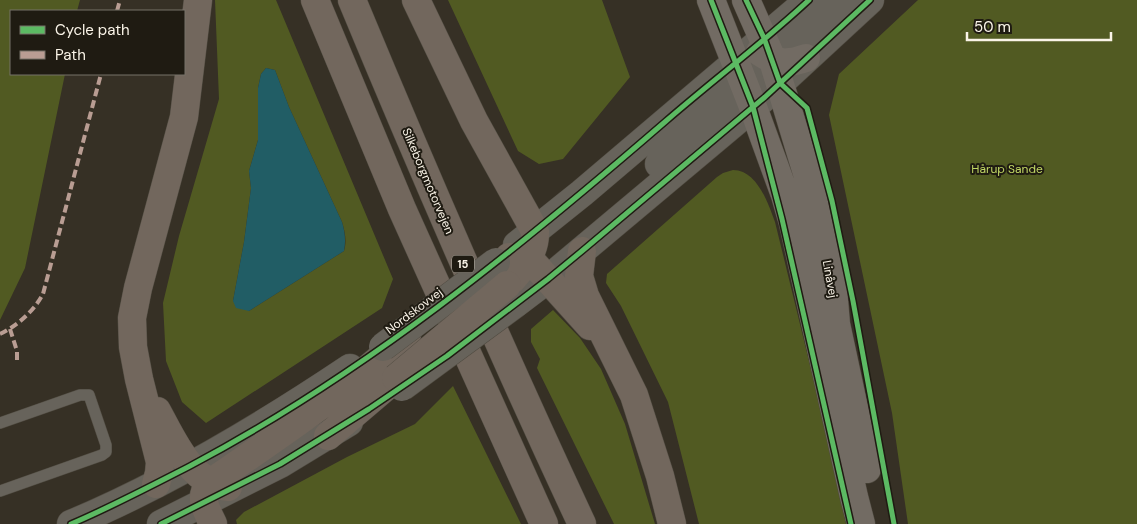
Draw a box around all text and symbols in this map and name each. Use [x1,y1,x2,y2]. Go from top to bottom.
legend [10,10,185,75]
scale bar [967,10,1111,42]
text: 50 m [974,17,1011,37]
text: Cycle path [55,20,130,40]
text: Path [55,45,86,65]
street label: Silkeborgmotorvejen [398,126,458,237]
park label: Hårup Sande [971,161,1043,177]
road number: 15 [452,255,474,272]
street label: Linåvej [819,259,841,299]
street label: Nordskovvej [382,284,446,338]

